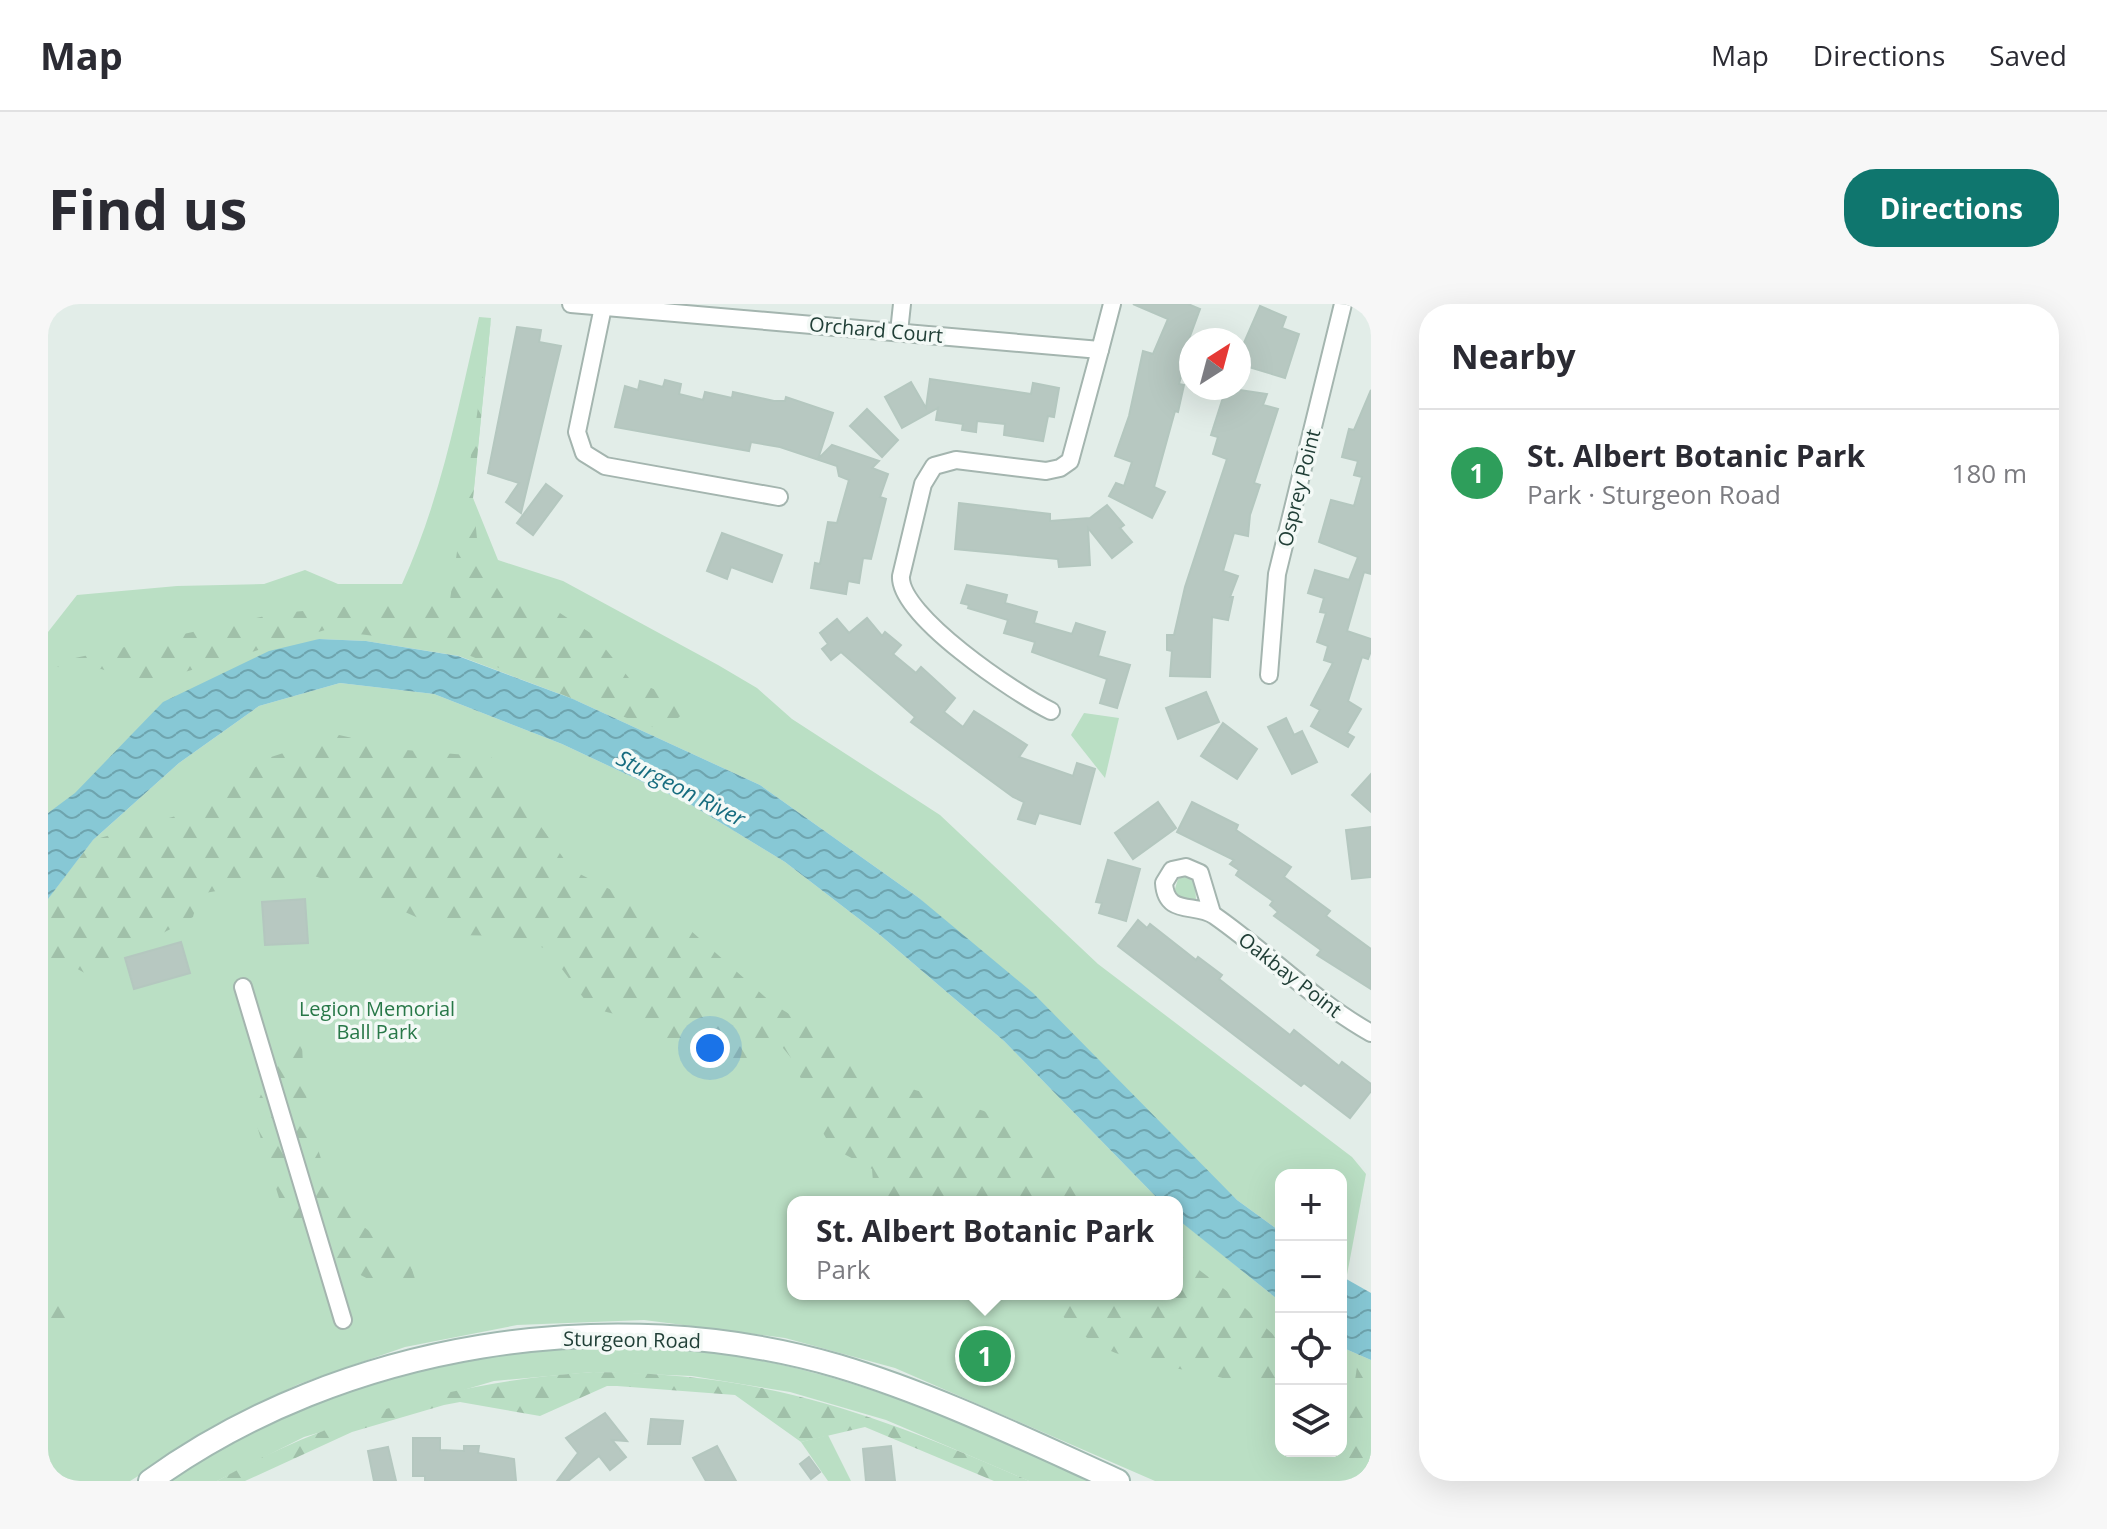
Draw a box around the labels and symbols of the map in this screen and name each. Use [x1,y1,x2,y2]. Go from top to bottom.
street label: Orchard Court [808,310,944,349]
north arrow [1179,328,1251,400]
street label: Osprey Point [1271,426,1326,550]
water label: Sturgeon River [612,742,752,833]
street label: Oakbay Point [1233,926,1348,1023]
park label: Legion Memorial Ball Park [299,995,455,1045]
your location [690,1028,730,1068]
street label: Sturgeon Road [563,1325,701,1354]
pin: 1 [959,1326,1011,1386]

